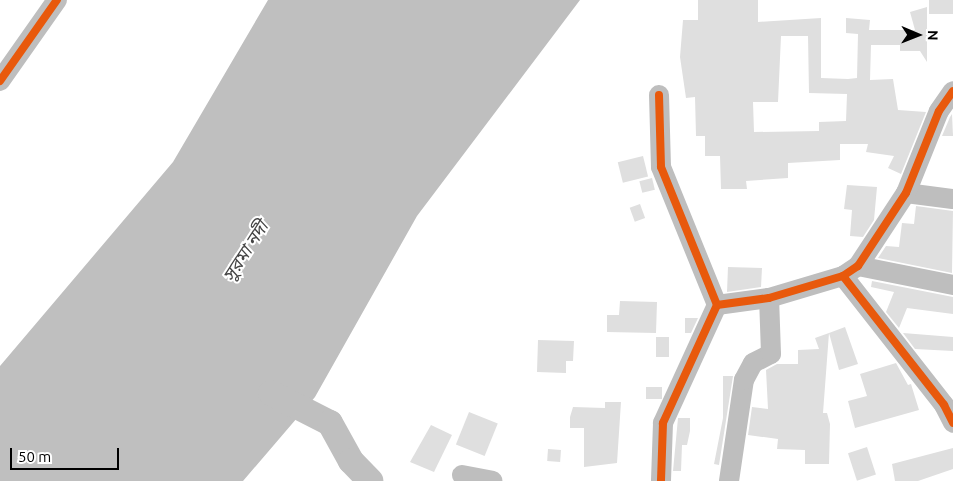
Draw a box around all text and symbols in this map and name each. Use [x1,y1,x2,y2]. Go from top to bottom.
north arrow [893,10,943,60]
text: N [925,30,941,41]
water label: সুরমা নদী [218,217,272,285]
scale bar [12,438,121,470]
text: 50 m [18,448,51,465]

